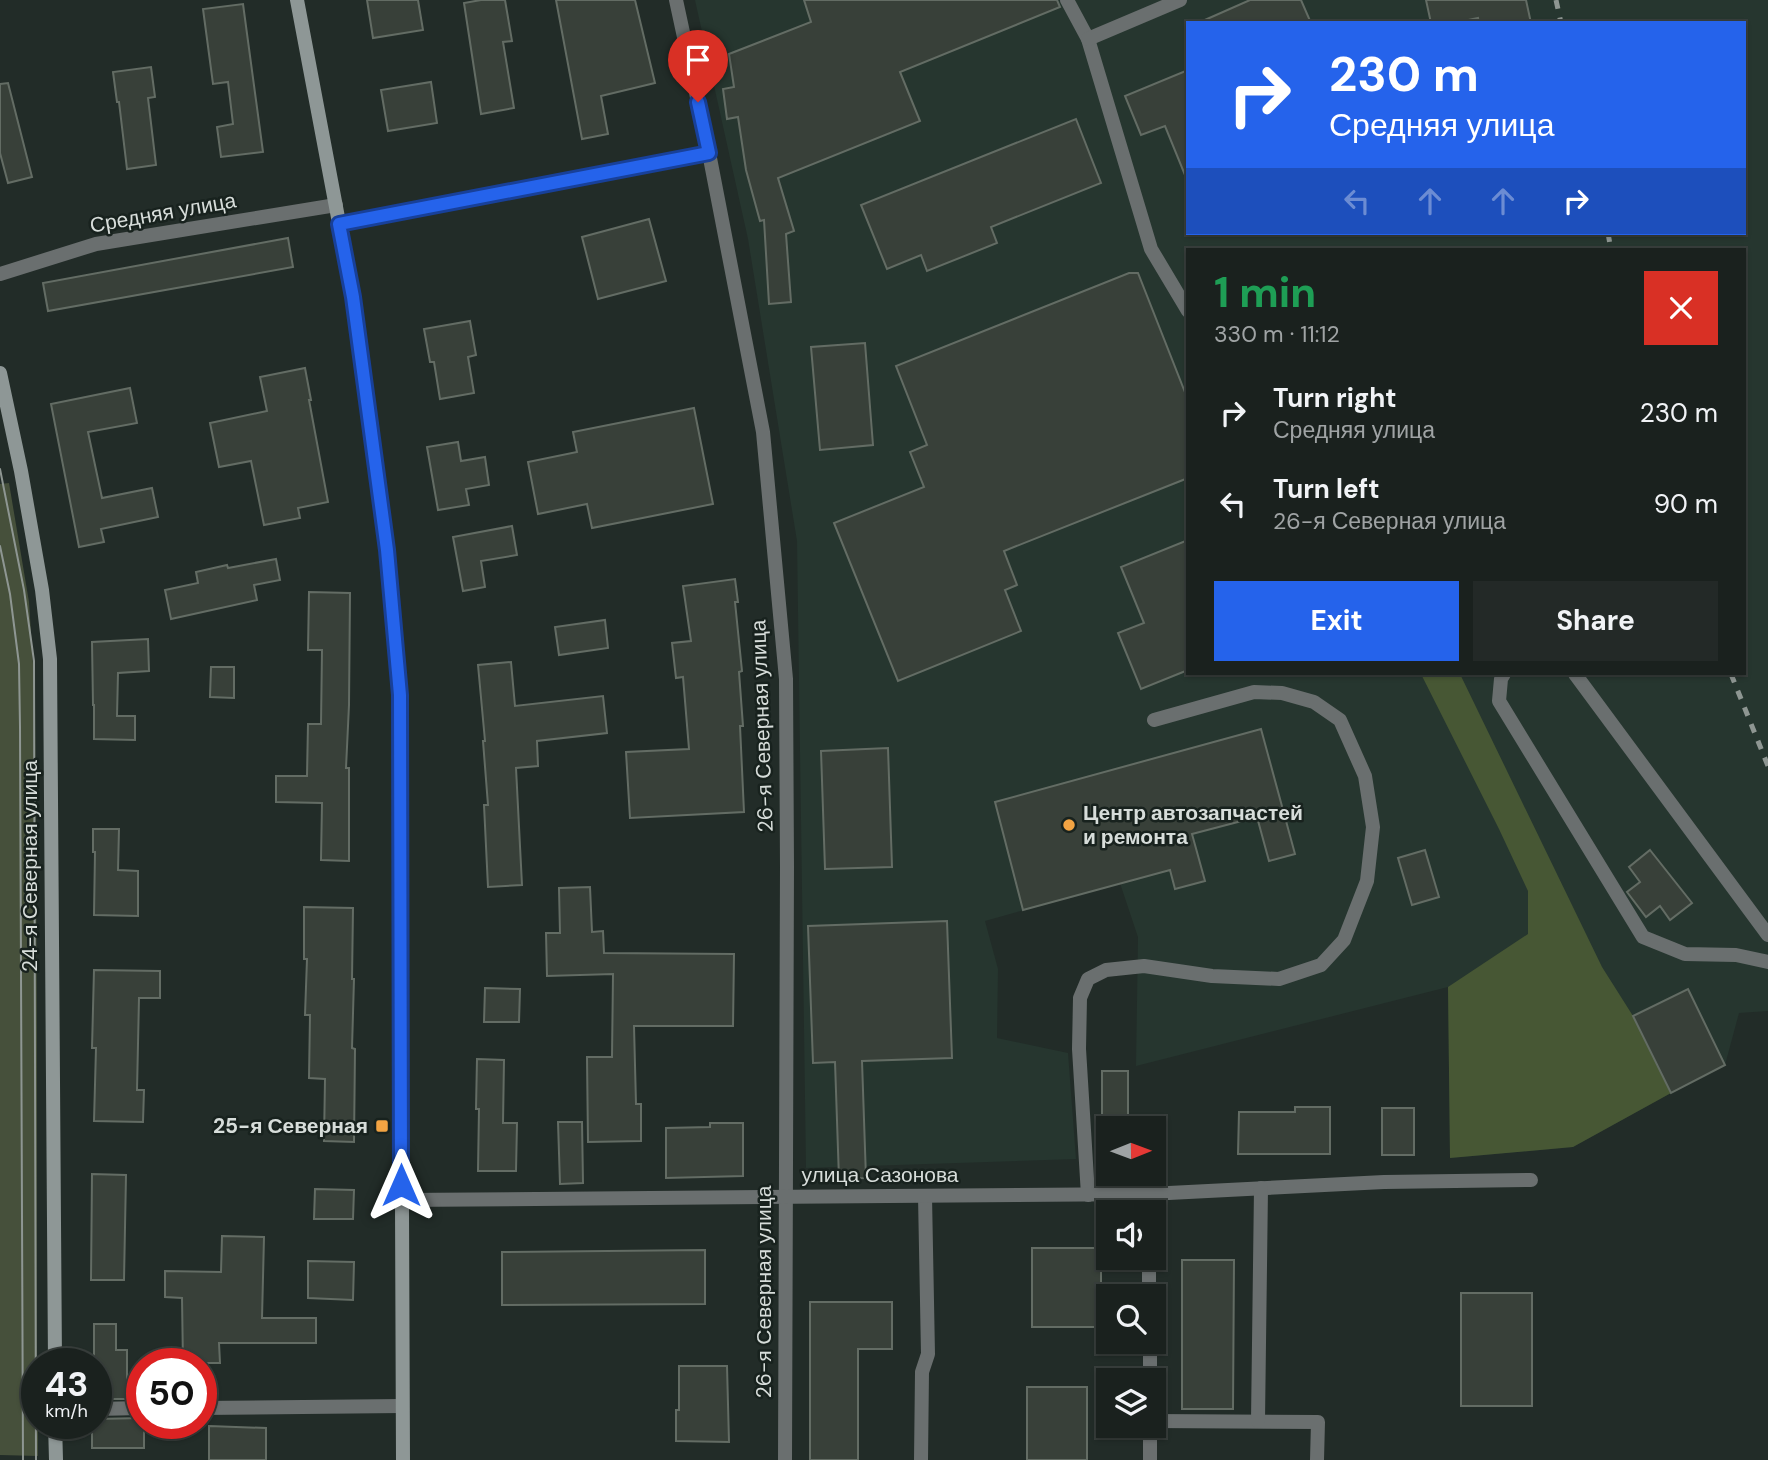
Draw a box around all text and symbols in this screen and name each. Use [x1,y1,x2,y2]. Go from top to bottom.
pin [668,30,728,102]
icon: arrive [679,41,717,79]
text: 230 m [1329,42,1479,106]
icon: right [1214,49,1305,140]
text: Средняя улица [1329,104,1554,146]
icon: left [1338,182,1376,220]
icon: ahead [1411,182,1449,220]
icon: ahead [1484,182,1522,220]
icon: right [1557,182,1595,220]
street label: Средняя улица [88,186,239,240]
text: 1 min [1214,265,1316,320]
button: close [1644,271,1718,345]
text: 330 m · 11:12 [1214,319,1340,349]
text: Turn right [1273,381,1397,415]
icon: right [1214,394,1252,432]
text: 230 m [1640,396,1718,430]
text: Средняя улица [1273,415,1435,445]
text: Turn left [1273,472,1380,506]
icon: left [1214,485,1252,523]
text: 90 m [1654,487,1718,521]
text: 26-я Северная улица [1273,506,1506,536]
button: Exit [1214,581,1459,661]
button: Share [1473,581,1718,661]
street label: 26-я Северная улица [744,619,780,833]
street label: 24-я Северная улица [16,760,44,972]
place label: Центр автозапчастей и ремонта [1083,799,1303,851]
marker: Центр автозапчастей и ремонта [1061,817,1077,833]
place label: 25-я Северная [213,1112,368,1140]
north arrow [1096,1116,1166,1186]
map controls [1096,1116,1166,1438]
marker: 25-я Северная [374,1118,390,1134]
position arrow [364,1148,438,1222]
street label: улица Сазонова [801,1161,959,1189]
street label: 26-я Северная улица [750,1185,778,1398]
button: sound [1096,1200,1166,1270]
button: search [1096,1284,1166,1354]
speed limit sign: 50 [126,1348,217,1439]
text: 43 [45,1361,88,1407]
button: layers [1096,1368,1166,1438]
text: km/h [45,1399,88,1423]

